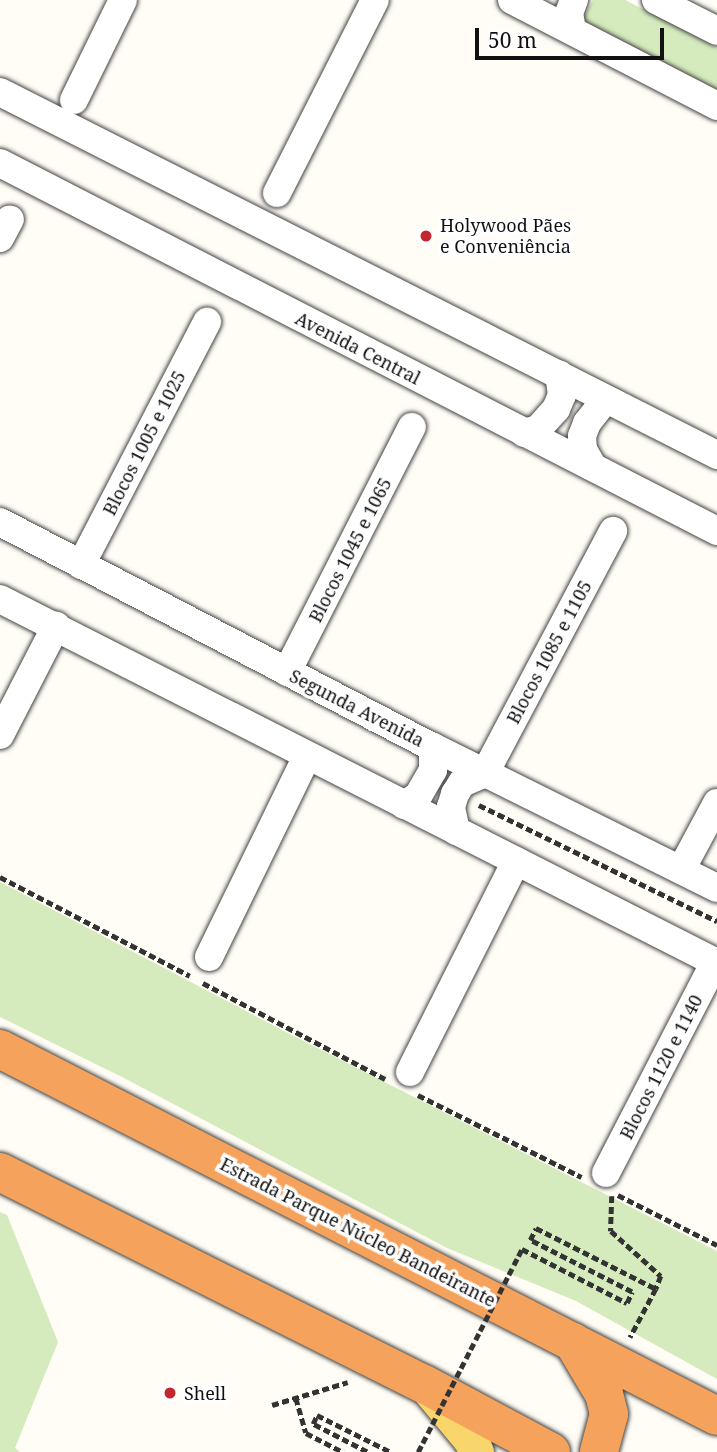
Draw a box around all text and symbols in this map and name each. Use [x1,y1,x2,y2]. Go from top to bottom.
scale bar [479,14,668,58]
text: 50 m [488,26,537,54]
place label: Holywood Pães e Conveniência [440,215,571,258]
marker: Holywood Pães e Conveniência [418,228,434,244]
street label: Avenida Central [292,307,424,389]
street label: Blocos 1005 e 1025 [98,367,190,519]
street label: Blocos 1045 e 1065 [304,474,396,626]
street label: Blocos 1085 e 1105 [502,577,596,727]
street label: Segunda Avenida [286,665,428,751]
street label: Blocos 1120 e 1140 [615,991,707,1143]
street label: Estrada Parque Núcleo Bandeirante [217,1153,499,1311]
place label: Shell [184,1382,226,1404]
marker: Shell [162,1385,178,1401]

